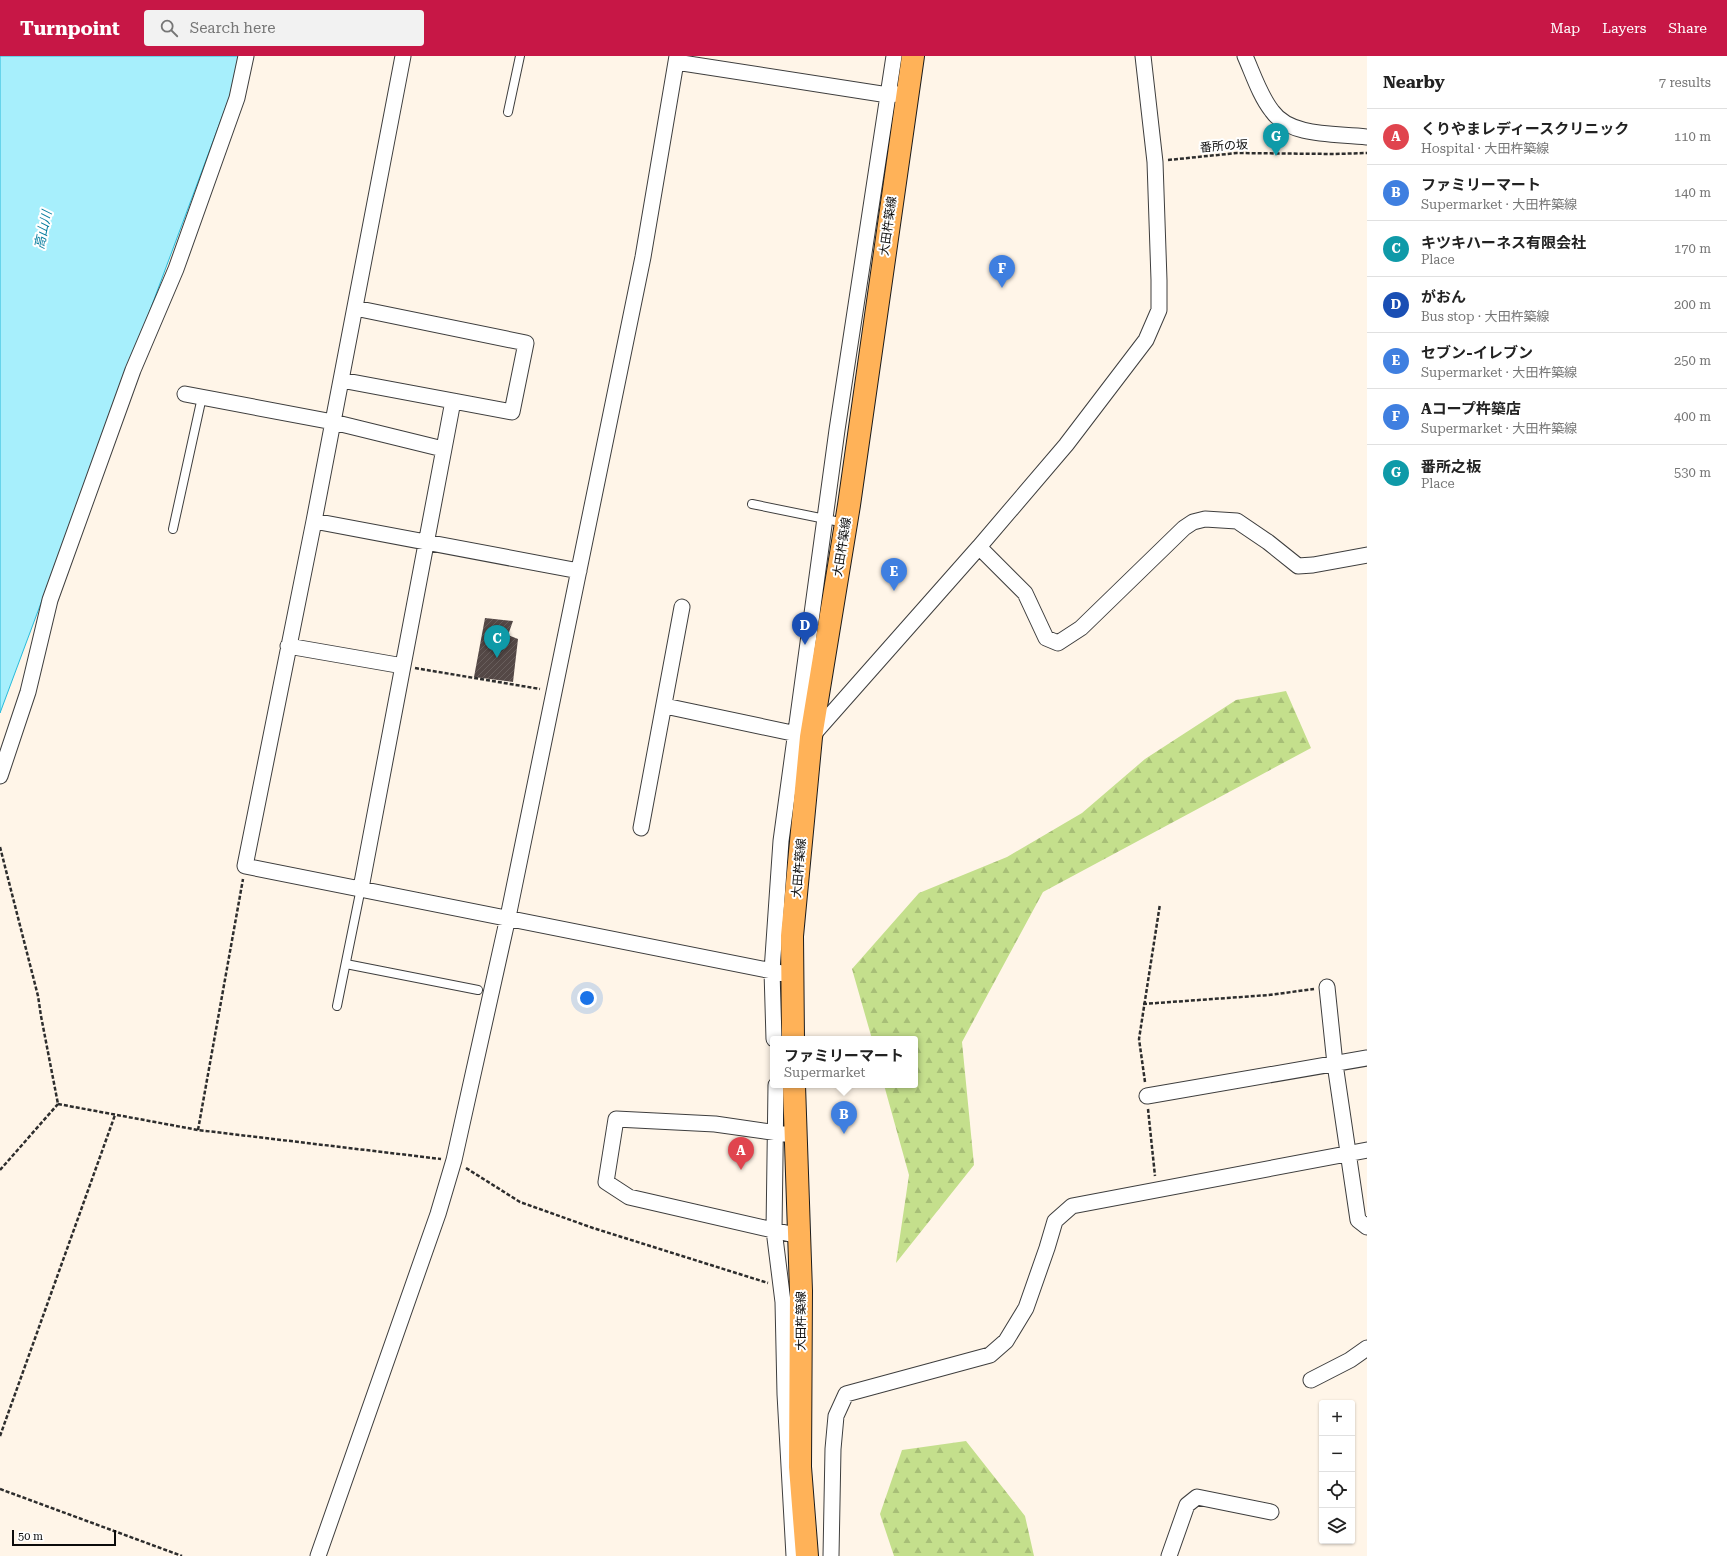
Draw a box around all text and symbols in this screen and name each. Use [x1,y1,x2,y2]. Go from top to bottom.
search box [144,10,424,46]
text: Turnpoint [20,17,120,40]
icon: search [158,17,180,39]
text: Search here [190,19,276,37]
text: Map [1550,20,1580,36]
text: Layers [1602,20,1646,36]
text: Share [1668,20,1707,36]
text: Nearby [1383,72,1445,92]
text: 7 results [1659,75,1711,90]
text: くりやまレディースクリニック [1421,120,1629,138]
pin: G [1263,123,1289,156]
text: A [1391,129,1401,144]
text: 110 m [1674,129,1711,144]
street label: 番所の坂 [1200,137,1248,155]
text: Hospital · 大田杵築線 [1421,141,1549,156]
text: ファミリーマート [1421,176,1541,194]
text: B [1391,185,1401,200]
text: 140 m [1674,185,1711,200]
street label: 大田杵築線 [877,195,899,257]
text: Supermarket · 大田杵築線 [1421,197,1577,212]
water label: 高山川 [32,207,55,251]
text: キツキハーネス有限会社 [1421,234,1586,252]
text: C [1391,241,1401,256]
text: 170 m [1674,241,1711,256]
text: Place [1421,252,1455,267]
pin: F [989,255,1015,288]
text: がおん [1421,288,1466,306]
text: D [1391,297,1401,312]
text: 200 m [1674,297,1711,312]
text: Bus stop · 大田杵築線 [1421,309,1549,324]
text: セブン-イレブン [1421,344,1533,362]
text: E [1392,353,1400,368]
text: 250 m [1674,353,1711,368]
text: Supermarket · 大田杵築線 [1421,365,1577,380]
text: Aコープ杵築店 [1421,400,1521,418]
text: F [1392,409,1400,424]
text: 400 m [1674,409,1711,424]
text: Supermarket · 大田杵築線 [1421,421,1577,436]
text: 番所之板 [1421,458,1481,476]
text: G [1391,465,1401,480]
text: 530 m [1674,465,1711,480]
text: Place [1421,476,1455,491]
street label: 大田杵築線 [830,516,854,578]
pin: E [881,558,907,591]
pin: D [792,612,818,645]
pin: C [484,625,510,658]
street label: 大田杵築線 [789,837,809,899]
your location [577,988,597,1008]
popup [770,1036,918,1088]
text: ファミリーマート [784,1047,904,1065]
text: Supermarket [784,1065,865,1080]
pin: B [831,1101,857,1134]
pin: A [728,1137,754,1170]
street label: 大田杵築線 [794,1291,808,1351]
map controls [1319,1400,1355,1544]
button: + [1319,1400,1355,1436]
button: − [1319,1436,1355,1472]
button: locate [1319,1472,1355,1508]
button: layers [1319,1508,1355,1544]
scale bar [12,1528,116,1547]
text: 50 m [18,1530,43,1543]

